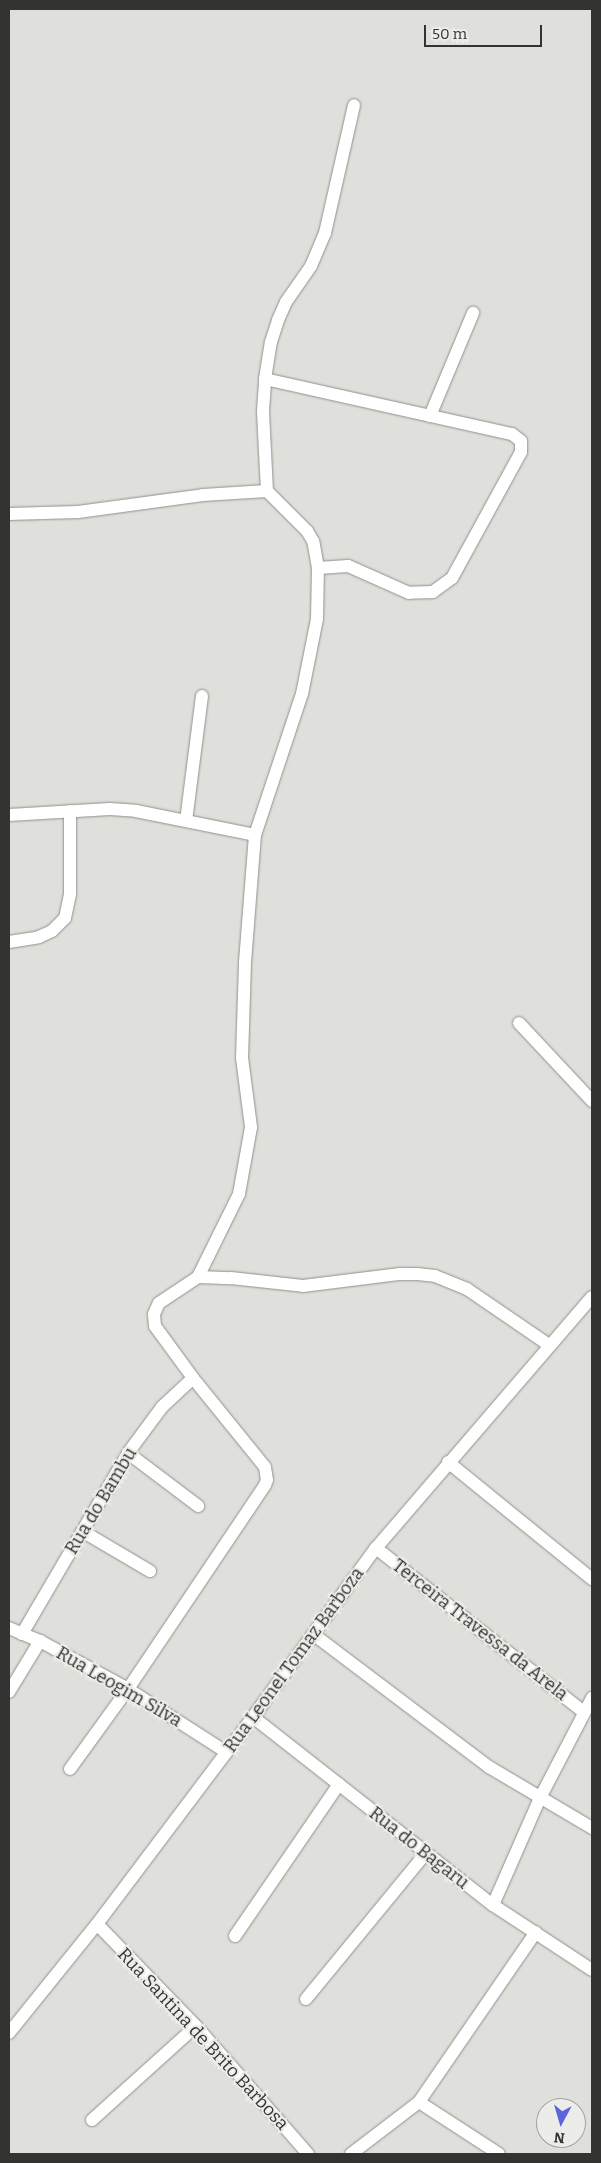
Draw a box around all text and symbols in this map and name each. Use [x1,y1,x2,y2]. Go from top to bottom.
scale bar [426,15,544,47]
text: 50 m [432,25,467,43]
street label: Rua do Bambu [61,1444,141,1558]
street label: Terceira Travessa da Arela [388,1555,572,1705]
street label: Rua Leonel Tomaz Barboza [220,1563,368,1757]
street label: Rua Leogim Silva [52,1642,186,1732]
street label: Rua do Bagaru [365,1802,473,1894]
street label: Rua Santina de Brito Barbosa [113,1943,293,2135]
north arrow [536,2098,586,2148]
text: N [553,2128,566,2146]

